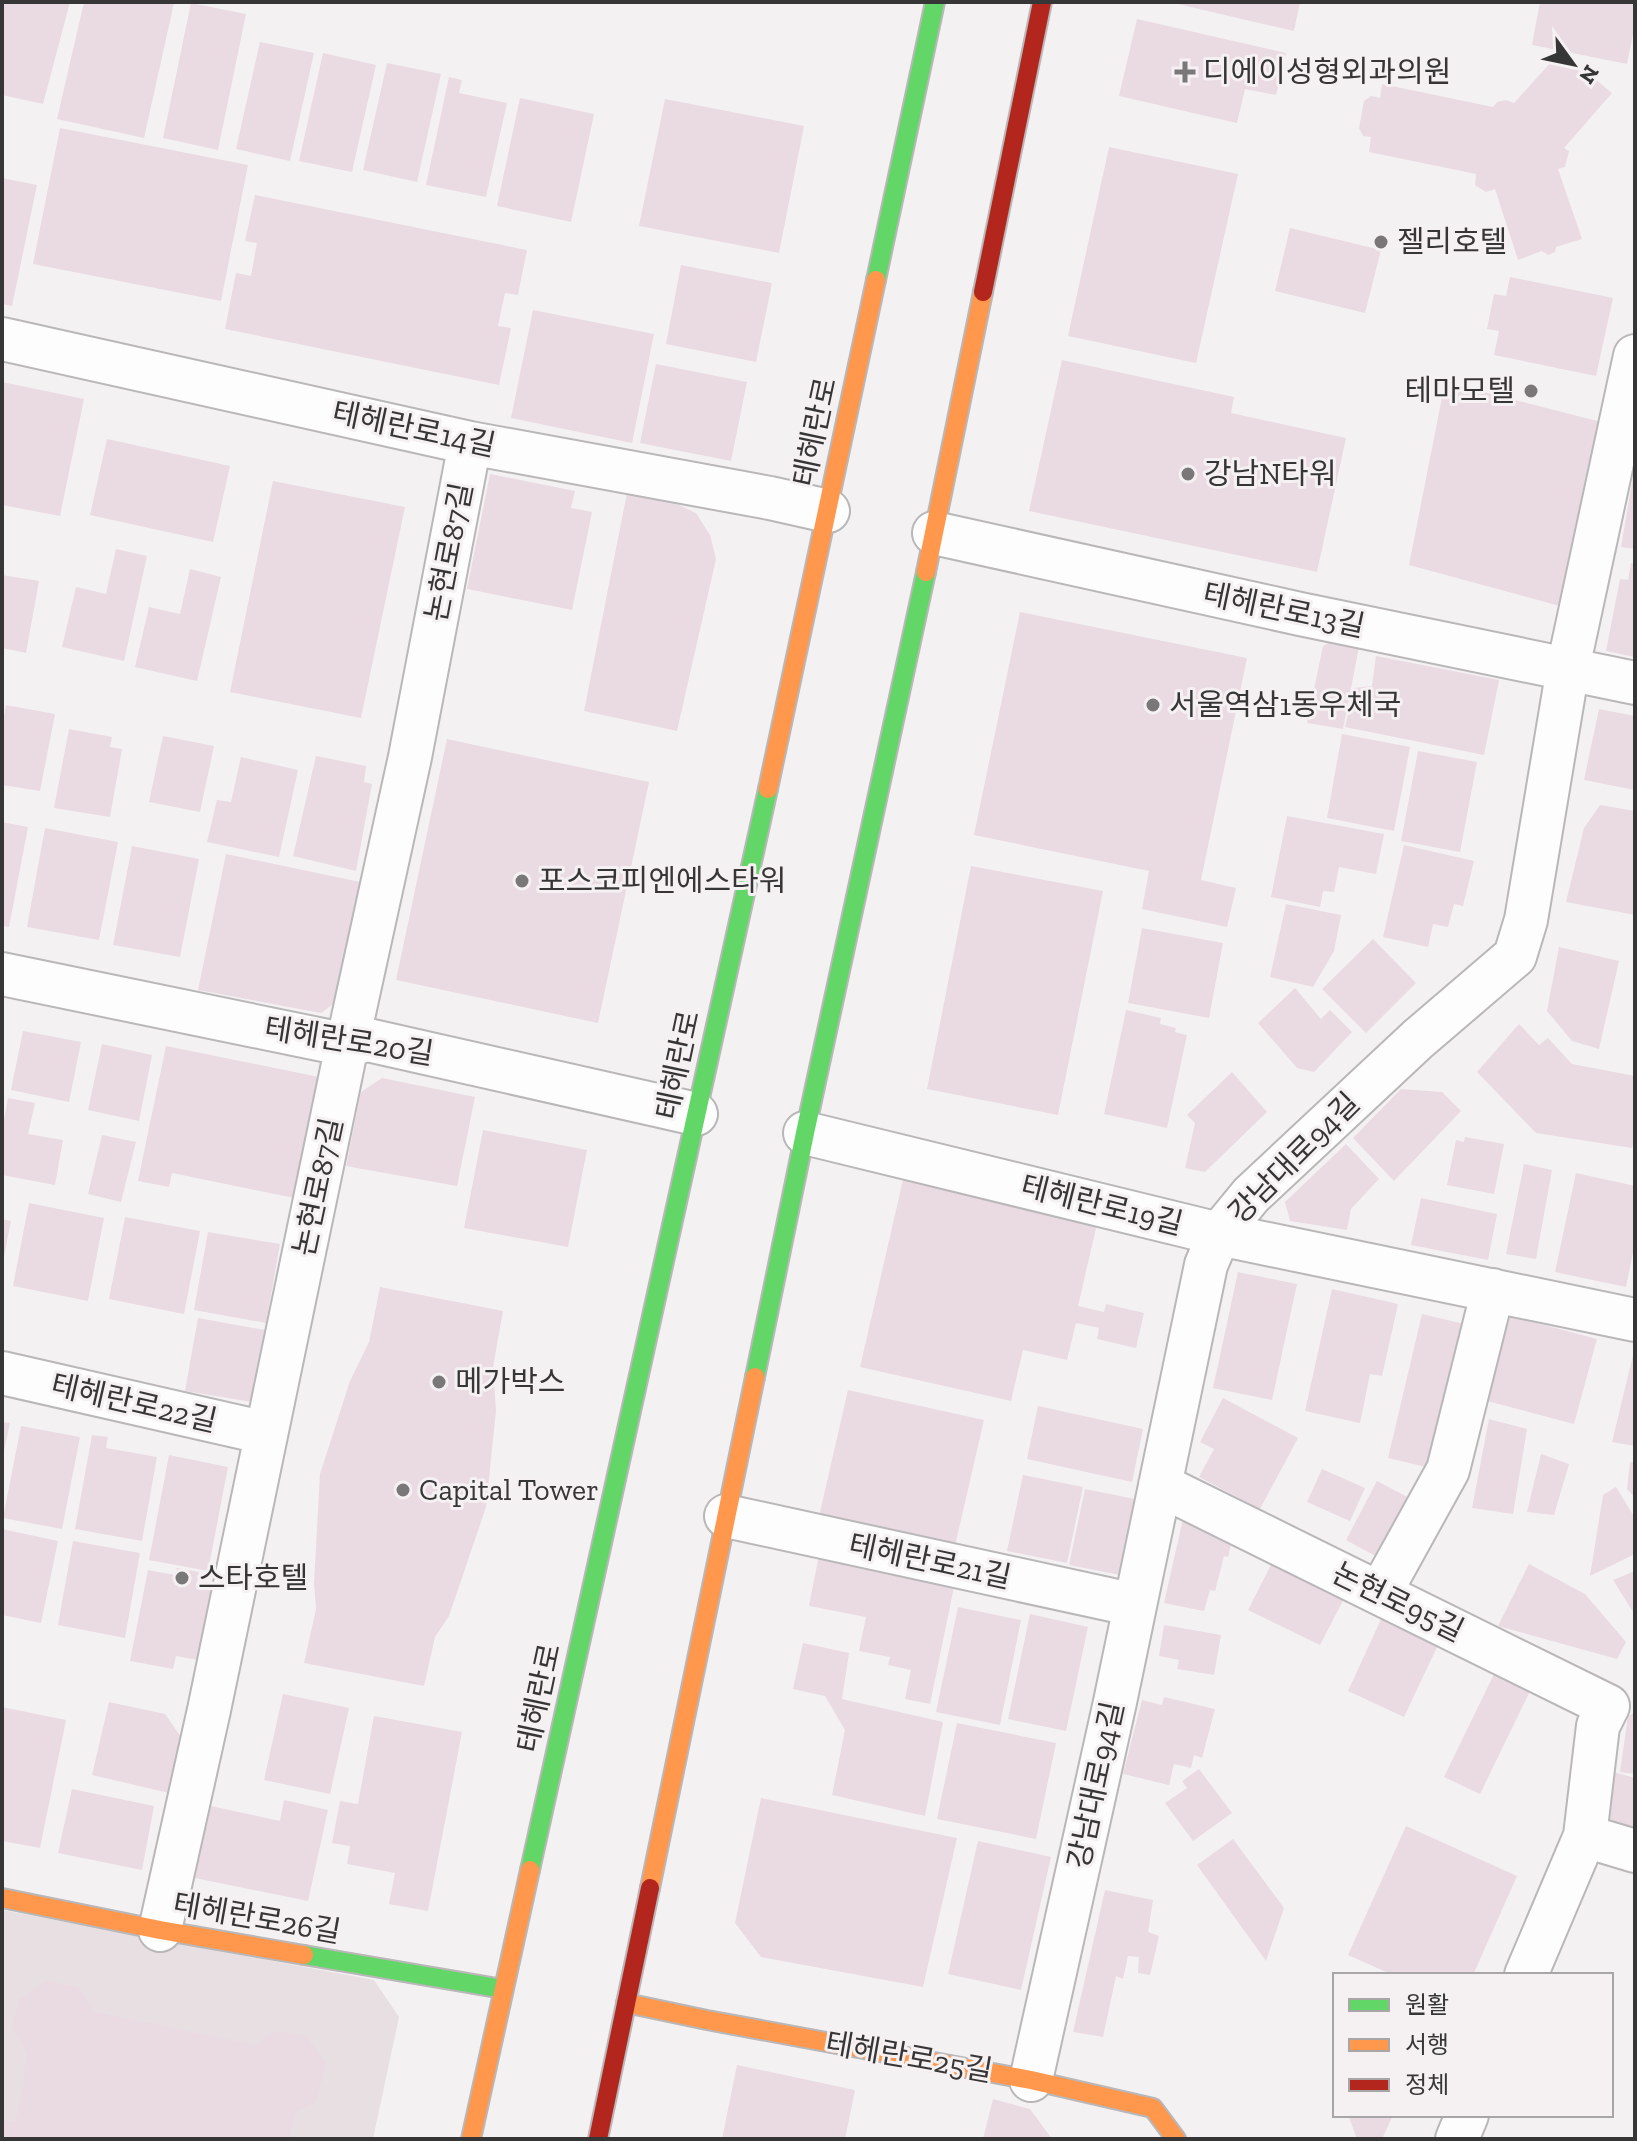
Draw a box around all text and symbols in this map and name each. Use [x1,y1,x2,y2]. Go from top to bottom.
north arrow [1533,24,1613,104]
place label: 디에이성형외과의원 [1203,54,1451,90]
text: N [1573,60,1605,89]
marker: 디에이성형외과의원 [1174,61,1196,83]
place label: 젤리호텔 [1397,224,1507,260]
marker: 젤리호텔 [1372,233,1390,251]
place label: 테마모텔 [1405,373,1515,409]
street label: 테헤란로 [786,374,844,490]
marker: 테마모텔 [1522,382,1540,400]
street label: 테헤란로14길 [329,394,499,464]
place label: 강남N타워 [1204,456,1337,492]
marker: 강남N타워 [1179,465,1197,483]
street label: 논현로87길 [418,480,480,624]
street label: 테헤란로13길 [1200,575,1368,645]
place label: 서울역삼1동우체국 [1169,687,1401,723]
marker: 서울역삼1동우체국 [1144,696,1162,714]
place label: 포스코피엔에스타워 [538,863,786,899]
marker: 포스코피엔에스타워 [513,872,531,890]
street label: 테헤란로 [649,1007,707,1123]
street label: 테헤란로20길 [262,1010,436,1072]
street label: 강남대로94길 [1221,1085,1367,1231]
street label: 논현로87길 [286,1114,350,1260]
street label: 테헤란로19길 [1017,1168,1187,1242]
place label: 메가박스 [455,1364,565,1400]
street label: 테헤란로22길 [48,1366,220,1440]
marker: 메가박스 [430,1373,448,1391]
place label: Capital Tower [419,1472,599,1508]
marker: Capital Tower [394,1481,412,1499]
street label: 테헤란로21길 [846,1526,1014,1596]
street label: 논현로95길 [1326,1555,1470,1649]
place label: 스타호텔 [198,1560,308,1596]
marker: 스타호텔 [173,1569,191,1587]
street label: 테헤란로 [510,1640,568,1756]
street label: 강남대로94길 [1061,1698,1131,1872]
street label: 테헤란로26길 [170,1886,344,1950]
legend [1333,1973,1613,2117]
text: 원활 [1405,1990,1449,2019]
street label: 테헤란로25길 [823,2025,995,2089]
text: 서행 [1405,2030,1449,2059]
text: 정체 [1405,2070,1449,2099]

